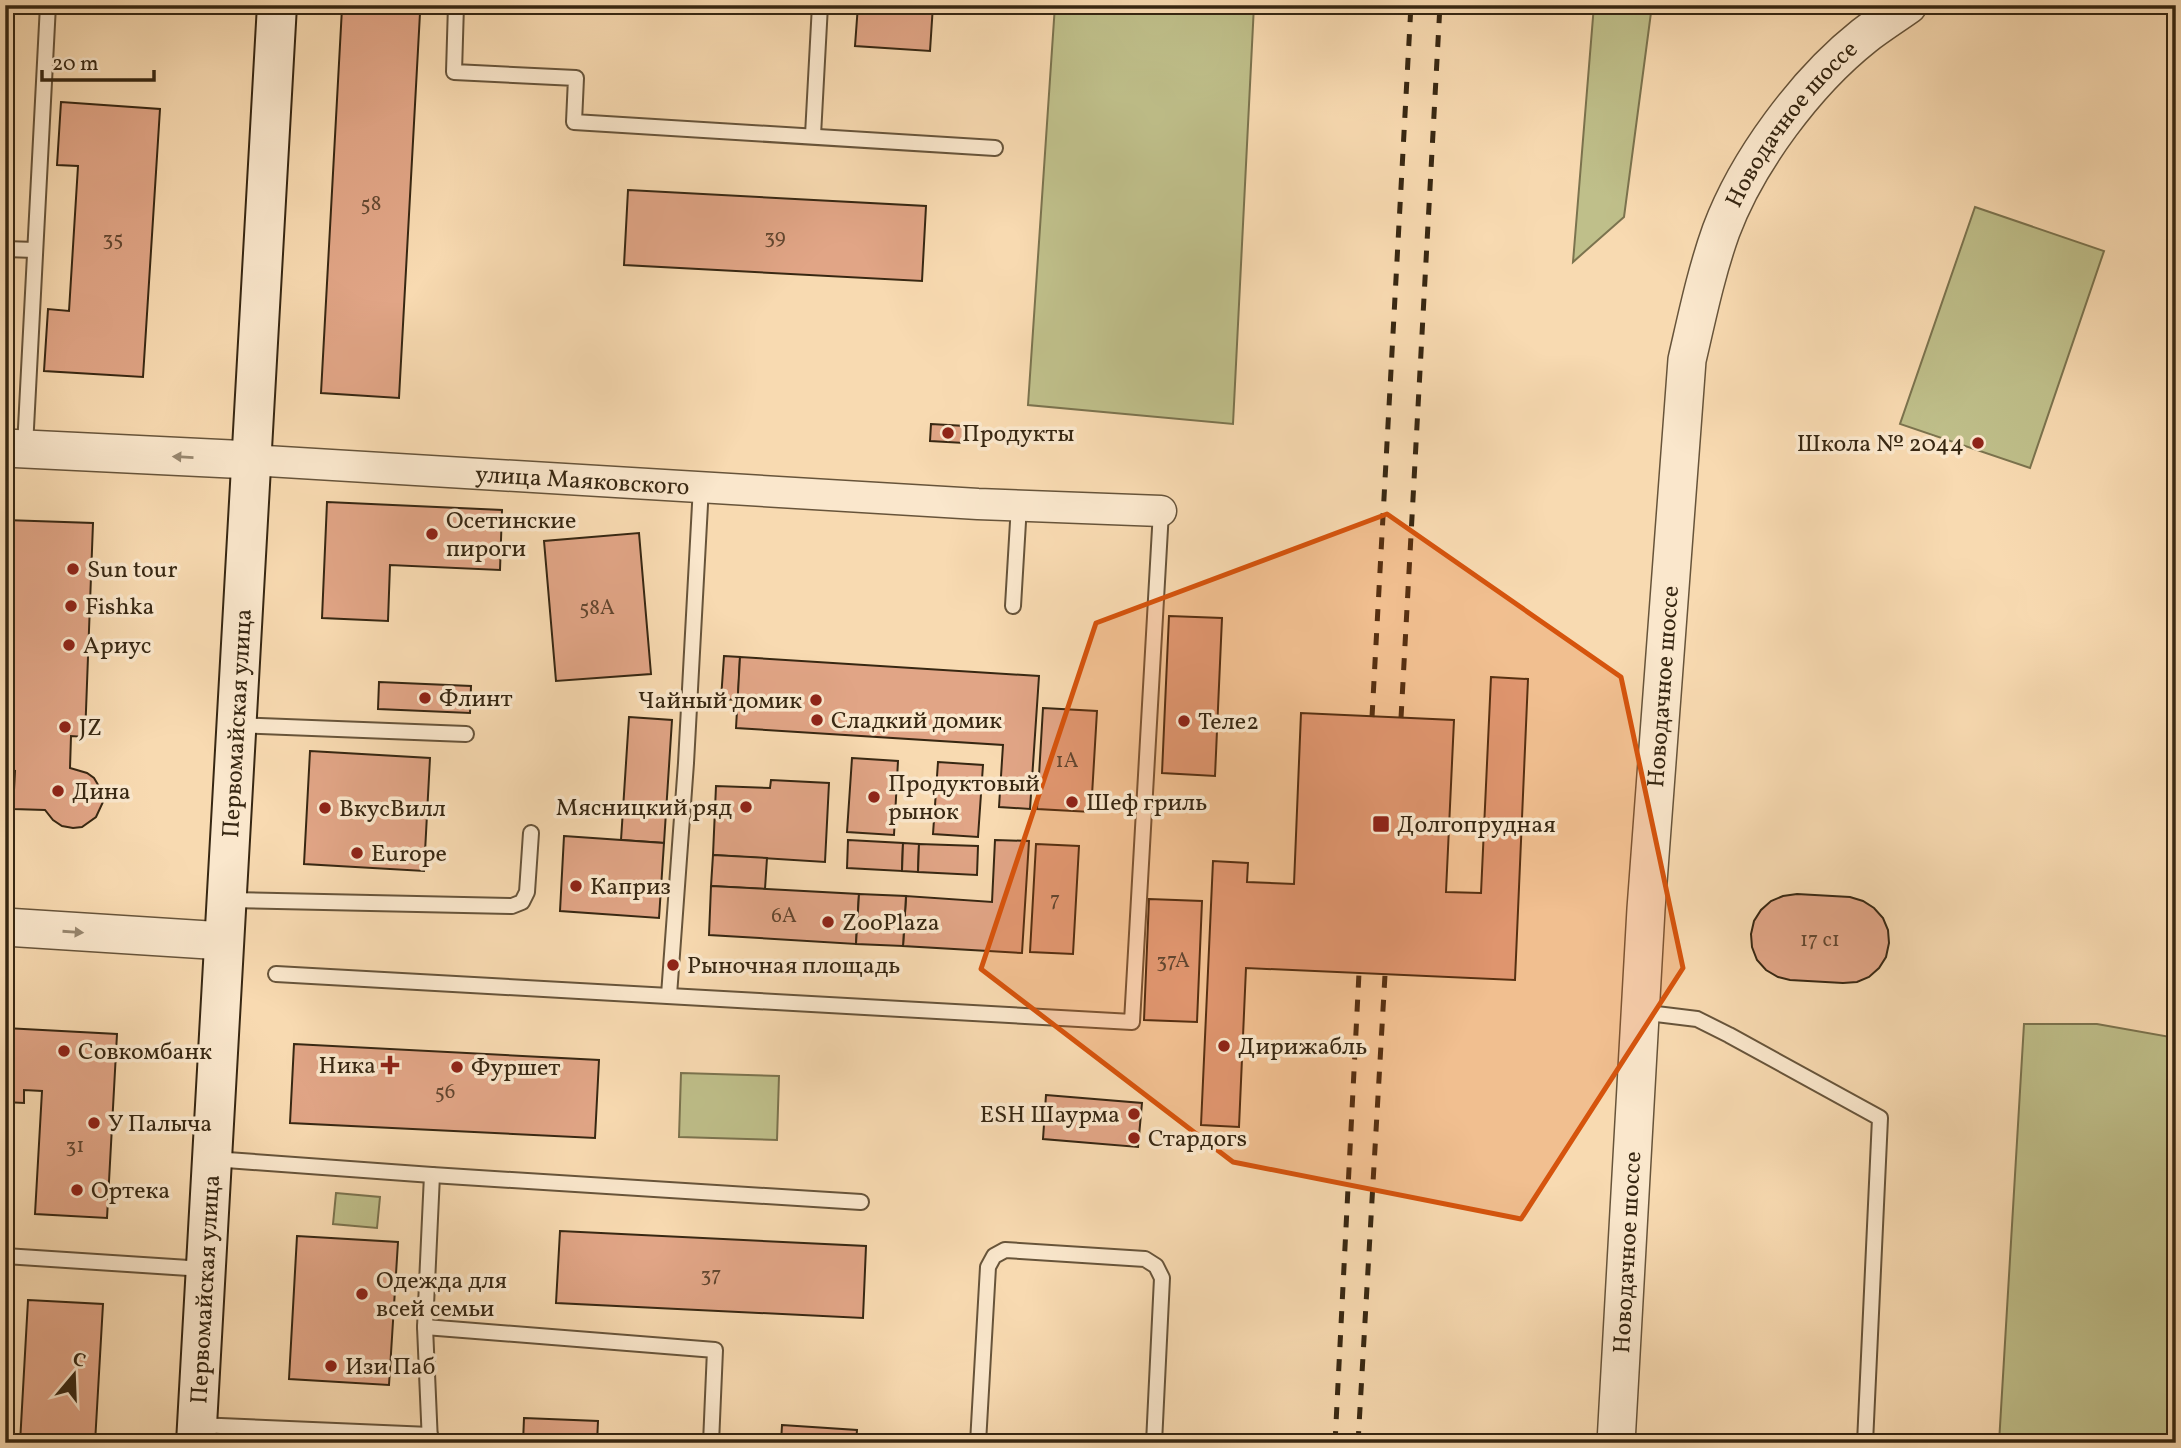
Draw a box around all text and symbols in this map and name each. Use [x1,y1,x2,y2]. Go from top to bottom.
street label: Новодачное шоссе [1718,34,1866,214]
scale bar [42,38,154,82]
text: 20 m [52,50,98,79]
house number: 58 [361,190,381,219]
house number: 39 [764,223,786,252]
house number: 35 [103,225,123,254]
place label: Продукты [962,418,1074,452]
marker: Продукты [940,425,956,441]
place label: Школа № 2044 [1797,428,1964,462]
marker: Школа № 2044 [1970,435,1986,451]
one-way arrow [172,452,194,463]
street label: улица Маяковского [474,459,691,506]
place label: Осетинские пироги [446,505,576,567]
marker: Осетинские пироги [424,526,440,542]
place label: Sun tour [87,554,177,588]
marker: Sun tour [65,561,81,577]
street label: Новодачное шоссе [1640,584,1689,789]
place label: Fishka [85,591,155,625]
house number: 58А [579,594,615,623]
marker: Fishka [63,598,79,614]
street label: Первомайская улица [215,608,262,839]
place label: Ариус [83,630,152,664]
marker: Ариус [61,637,77,653]
place label: Флинт [439,683,513,717]
place label: Чайный домик [638,685,802,719]
marker: Флинт [417,690,433,706]
marker: Чайный домик [808,692,824,708]
place label: Сладкий домик [831,705,1002,739]
place label: Теле2 [1198,706,1259,740]
place label: JZ [79,712,102,746]
marker: Сладкий домик [809,712,825,728]
marker: Теле2 [1176,713,1192,729]
marker: JZ [57,719,73,735]
house number: 1А [1056,747,1079,776]
place label: Продуктовый рынок [888,768,1040,830]
place label: Дина [72,776,131,810]
marker: Дина [50,783,66,799]
place label: Шеф гриль [1086,787,1207,821]
marker: Продуктовый рынок [866,789,882,805]
place label: Мясницкий ряд [556,792,732,826]
place label: ВкусВилл [339,793,446,827]
marker: Шеф гриль [1064,794,1080,810]
marker: Мясницкий ряд [738,799,754,815]
marker: ВкусВилл [317,800,333,816]
place label: Долгопрудная [1397,809,1556,843]
marker: Долгопрудная [1371,814,1391,834]
place label: Europe [371,838,447,872]
marker: Europe [349,845,365,861]
place label: Каприз [590,871,671,905]
marker: Каприз [568,878,584,894]
house number: 7 [1050,886,1060,915]
house number: 6А [771,902,797,931]
place label: ZooPlaza [842,907,940,941]
marker: ZooPlaza [820,914,836,930]
one-way arrow [63,926,85,937]
house number: 17 с1 [1800,926,1840,955]
house number: 37А [1156,947,1190,976]
place label: Рыночная площадь [687,950,900,984]
marker: Рыночная площадь [665,957,681,973]
place label: Дирижабль [1238,1031,1367,1065]
place label: Совкомбанк [78,1036,212,1070]
marker: Дирижабль [1216,1038,1232,1054]
marker: Совкомбанк [56,1043,72,1059]
place label: Ника [319,1050,376,1084]
place label: Фуршет [471,1052,560,1086]
marker: Ника [382,1057,398,1073]
marker: Фуршет [449,1059,465,1075]
house number: 56 [435,1078,455,1107]
place label: ESH Шаурма [980,1099,1120,1133]
marker: ESH Шаурма [1126,1106,1142,1122]
place label: У Палыча [108,1108,212,1142]
marker: У Палыча [86,1115,102,1131]
place label: Стардогs [1148,1123,1247,1157]
marker: Стардогs [1126,1130,1142,1146]
house number: 31 [66,1132,84,1161]
street label: Новодачное шоссе [1606,1150,1651,1354]
street label: Первомайская улица [183,1174,230,1405]
place label: Ортека [91,1175,170,1209]
marker: Ортека [69,1182,85,1198]
house number: 37 [701,1261,721,1290]
place label: Одежда для всей семьи [376,1265,507,1327]
marker: Одежда для всей семьи [354,1286,370,1302]
north arrow [38,1340,108,1410]
text: С [69,1347,89,1375]
place label: Изи Паб [345,1351,435,1385]
marker: Изи Паб [323,1358,339,1374]

